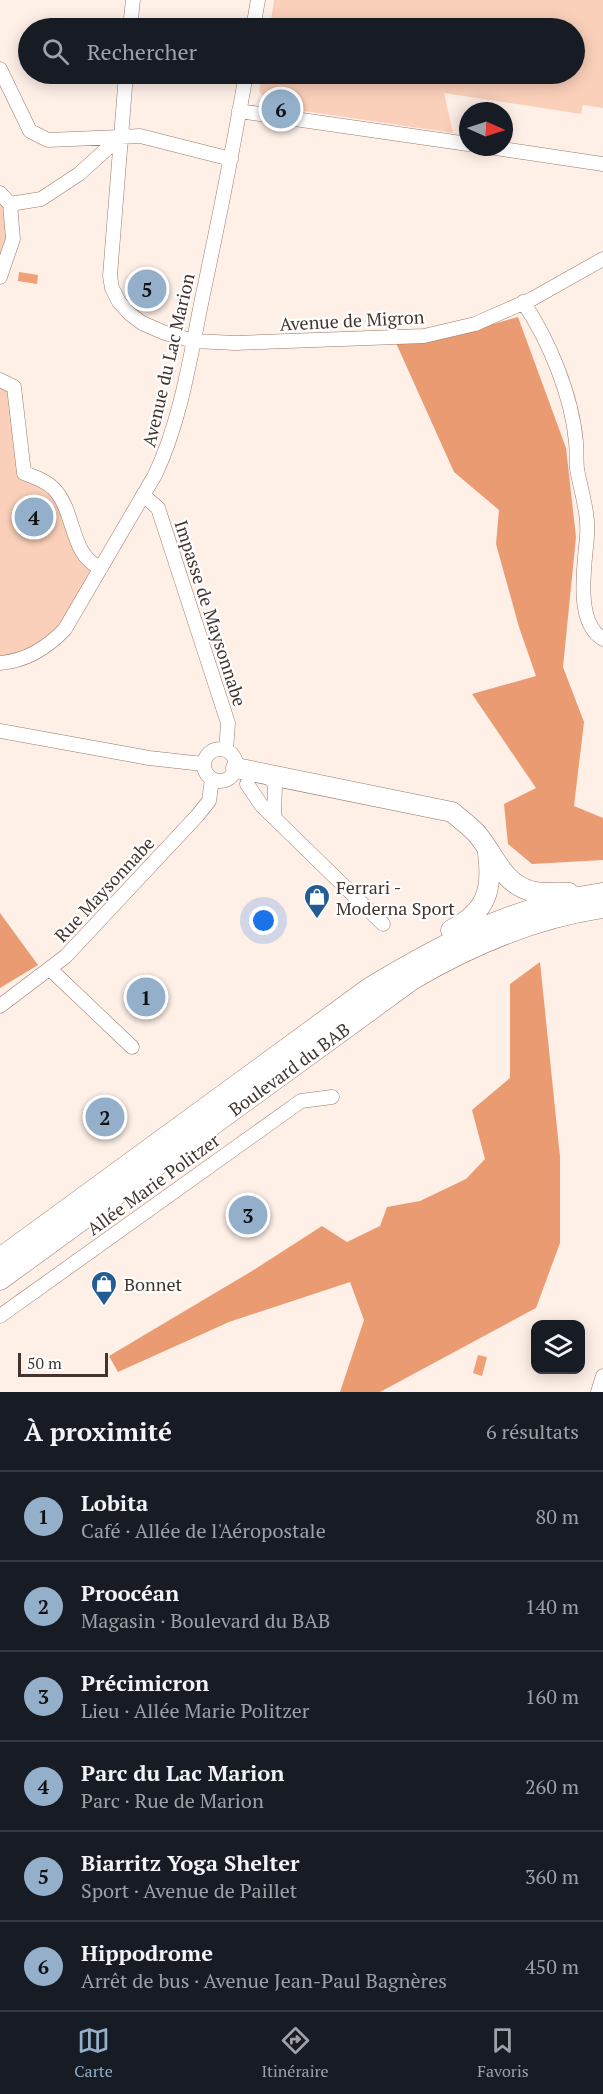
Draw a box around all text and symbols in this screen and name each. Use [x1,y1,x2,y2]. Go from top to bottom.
search box [18,18,585,84]
icon: search [39,35,72,68]
text: Rechercher [87,37,197,66]
pin: 6 [262,86,300,132]
north arrow [459,102,513,156]
pin: 5 [128,266,166,312]
street label: Avenue du Lac Marion [136,271,200,449]
street label: Avenue de Migron [279,304,425,336]
pin: 4 [15,494,54,540]
street label: Impasse de Maysonnabe [170,517,252,709]
street label: Rue Maysonnabe [49,831,159,947]
place label: Ferrari - Moderna Sport [336,875,455,920]
shop icon: Ferrari - Moderna Sport [302,882,332,920]
your location [249,906,278,935]
pin: 1 [126,974,166,1020]
street label: Boulevard du BAB [224,1017,354,1121]
pin: 2 [86,1094,124,1140]
street label: Allée Marie Politzer [82,1128,224,1240]
pin: 3 [228,1192,268,1238]
shop icon: Bonnet [89,1269,119,1307]
place label: Bonnet [124,1272,182,1296]
map controls [531,1320,585,1374]
button: layers [531,1320,585,1374]
scale bar [18,1350,108,1378]
text: 50 m [27,1352,62,1374]
text: À proximité [24,1414,172,1448]
text: 6 résultats [486,1418,579,1445]
text: Lobita [81,1488,148,1517]
text: 1 [38,1503,49,1530]
text: 80 m [536,1503,579,1530]
text: Café · Allée de l'Aéropostale [81,1517,326,1544]
text: Proocéan [81,1578,179,1607]
text: 2 [38,1593,49,1620]
text: 140 m [525,1593,579,1620]
text: Magasin · Boulevard du BAB [81,1607,330,1634]
text: Précimicron [81,1668,209,1697]
text: 3 [38,1683,49,1710]
text: 160 m [525,1683,579,1710]
text: Lieu · Allée Marie Politzer [81,1697,310,1724]
text: Parc du Lac Marion [81,1758,284,1787]
text: 4 [38,1773,49,1800]
text: 260 m [525,1773,579,1800]
text: Parc · Rue de Marion [81,1787,264,1814]
text: Biarritz Yoga Shelter [81,1848,299,1877]
text: 5 [38,1863,49,1890]
text: 360 m [525,1863,579,1890]
text: Sport · Avenue de Paillet [81,1877,297,1904]
text: Hippodrome [81,1938,213,1967]
text: 6 [38,1953,49,1980]
text: 450 m [525,1953,579,1980]
text: Arrêt de bus · Avenue Jean-Paul Bagnères [81,1967,447,1994]
tab: Carte [74,2024,113,2082]
tab: Itinéraire [261,2024,329,2082]
tab: Favoris [477,2024,529,2082]

